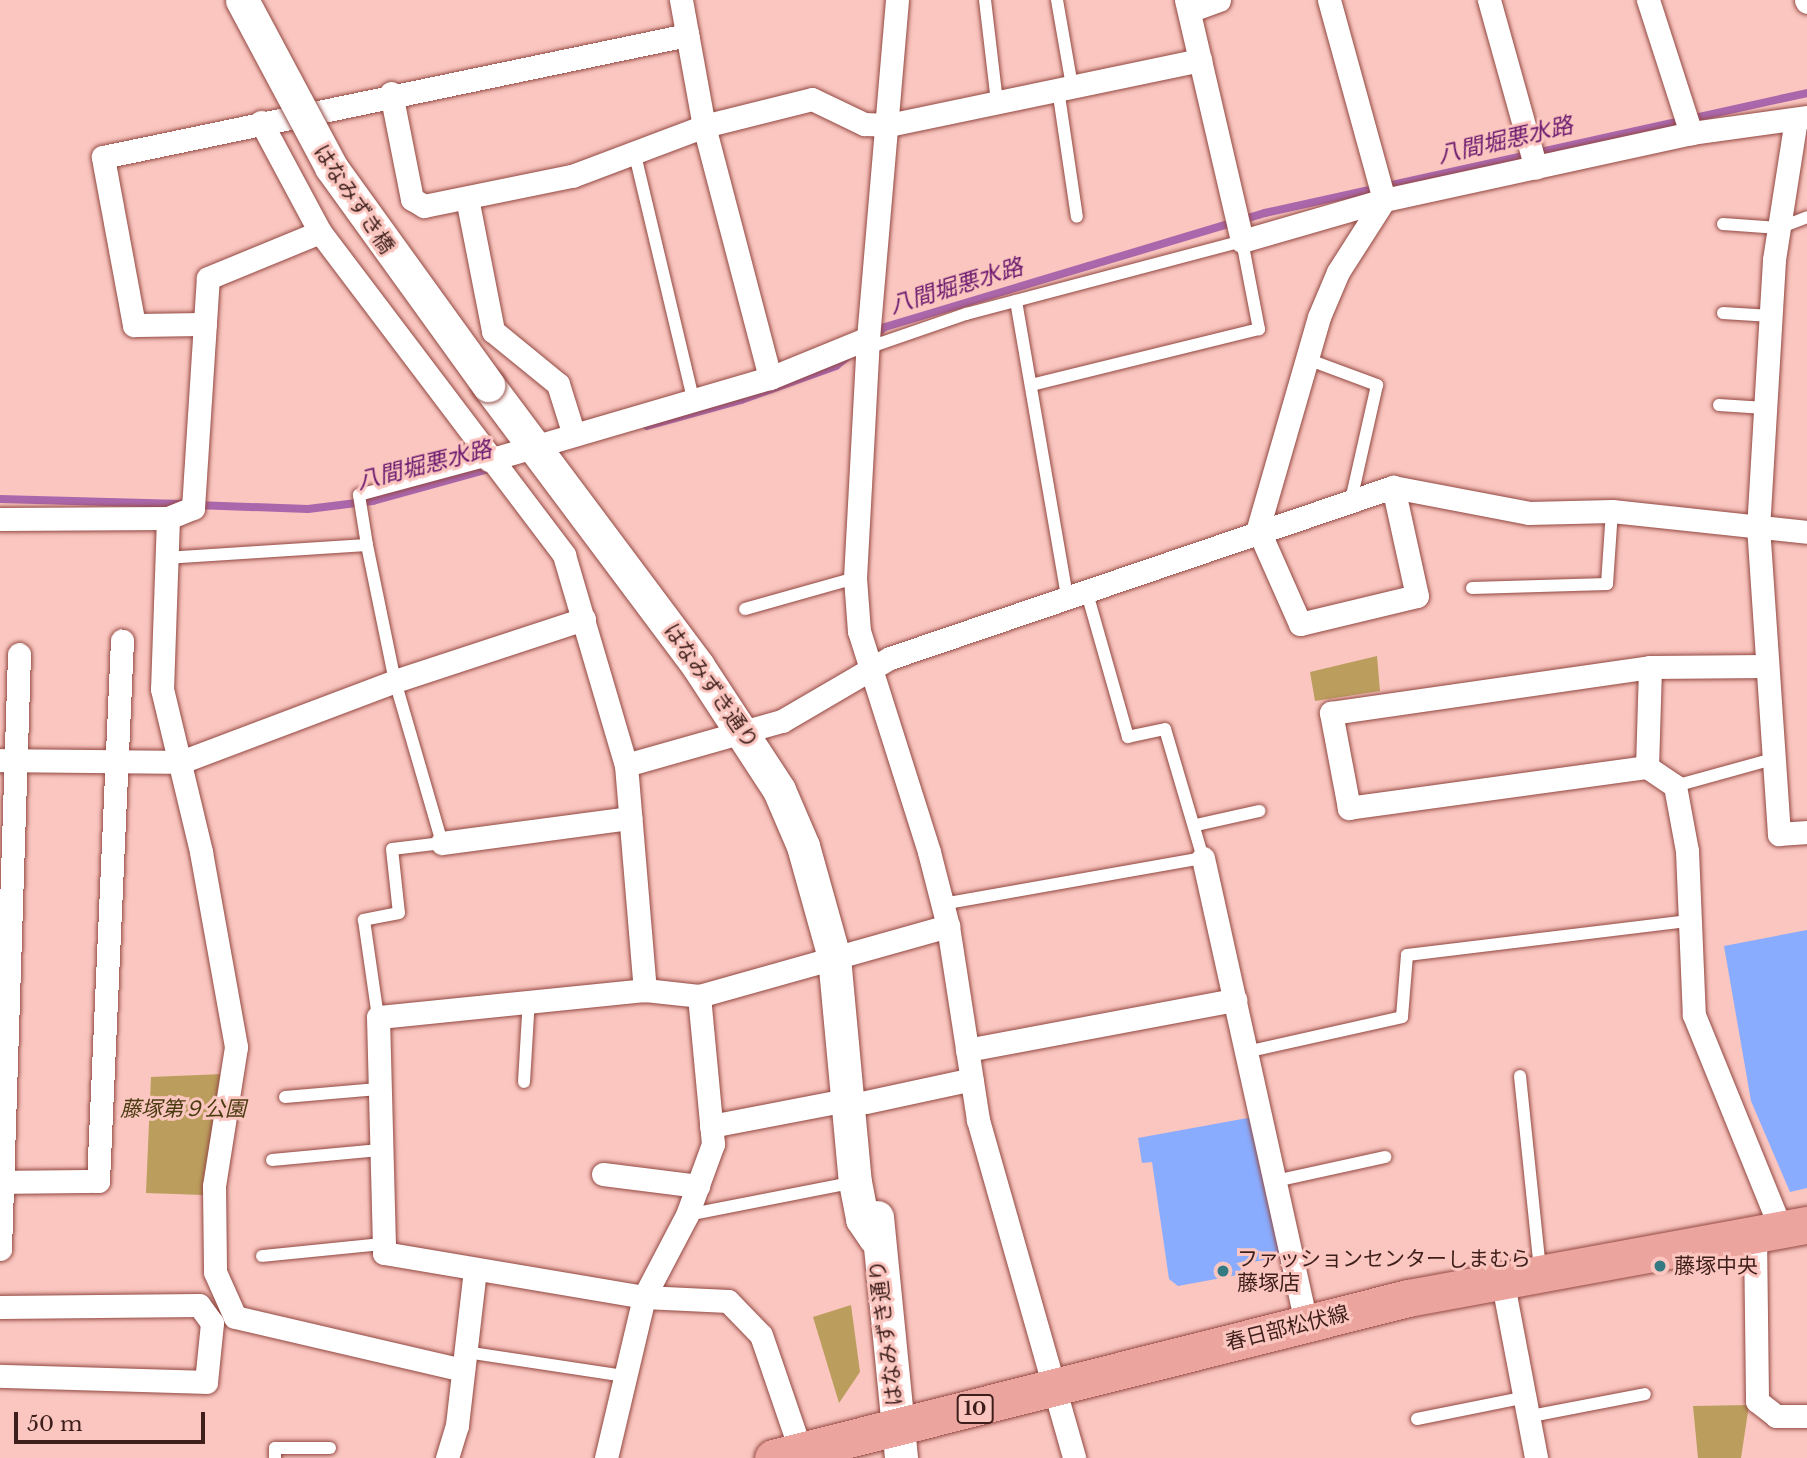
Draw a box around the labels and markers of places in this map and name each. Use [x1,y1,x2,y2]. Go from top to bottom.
place label: ファッションセンターしまむら 藤塚店 [1237,1246,1531,1296]
place label: 藤塚中央 [1674,1253,1758,1279]
marker: 藤塚中央 [1652,1258,1668,1274]
marker: ファッションセンターしまむら 藤塚店 [1215,1263,1231,1279]

